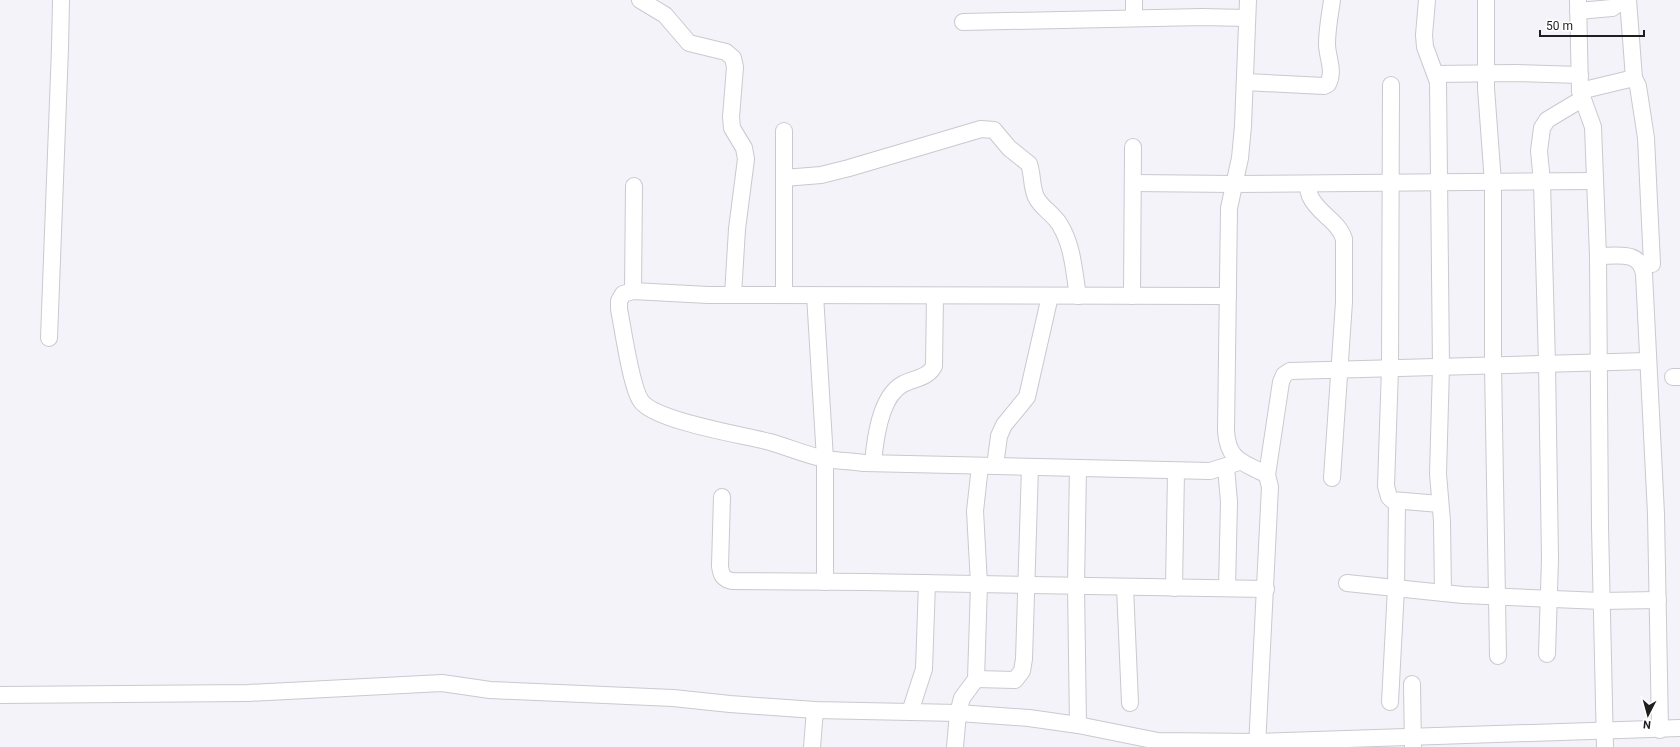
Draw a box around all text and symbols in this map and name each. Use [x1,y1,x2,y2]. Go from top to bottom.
scale bar [1540,12,1644,38]
text: 50 m [1546,19,1573,33]
north arrow [1628,695,1668,735]
text: N [1642,718,1652,731]

